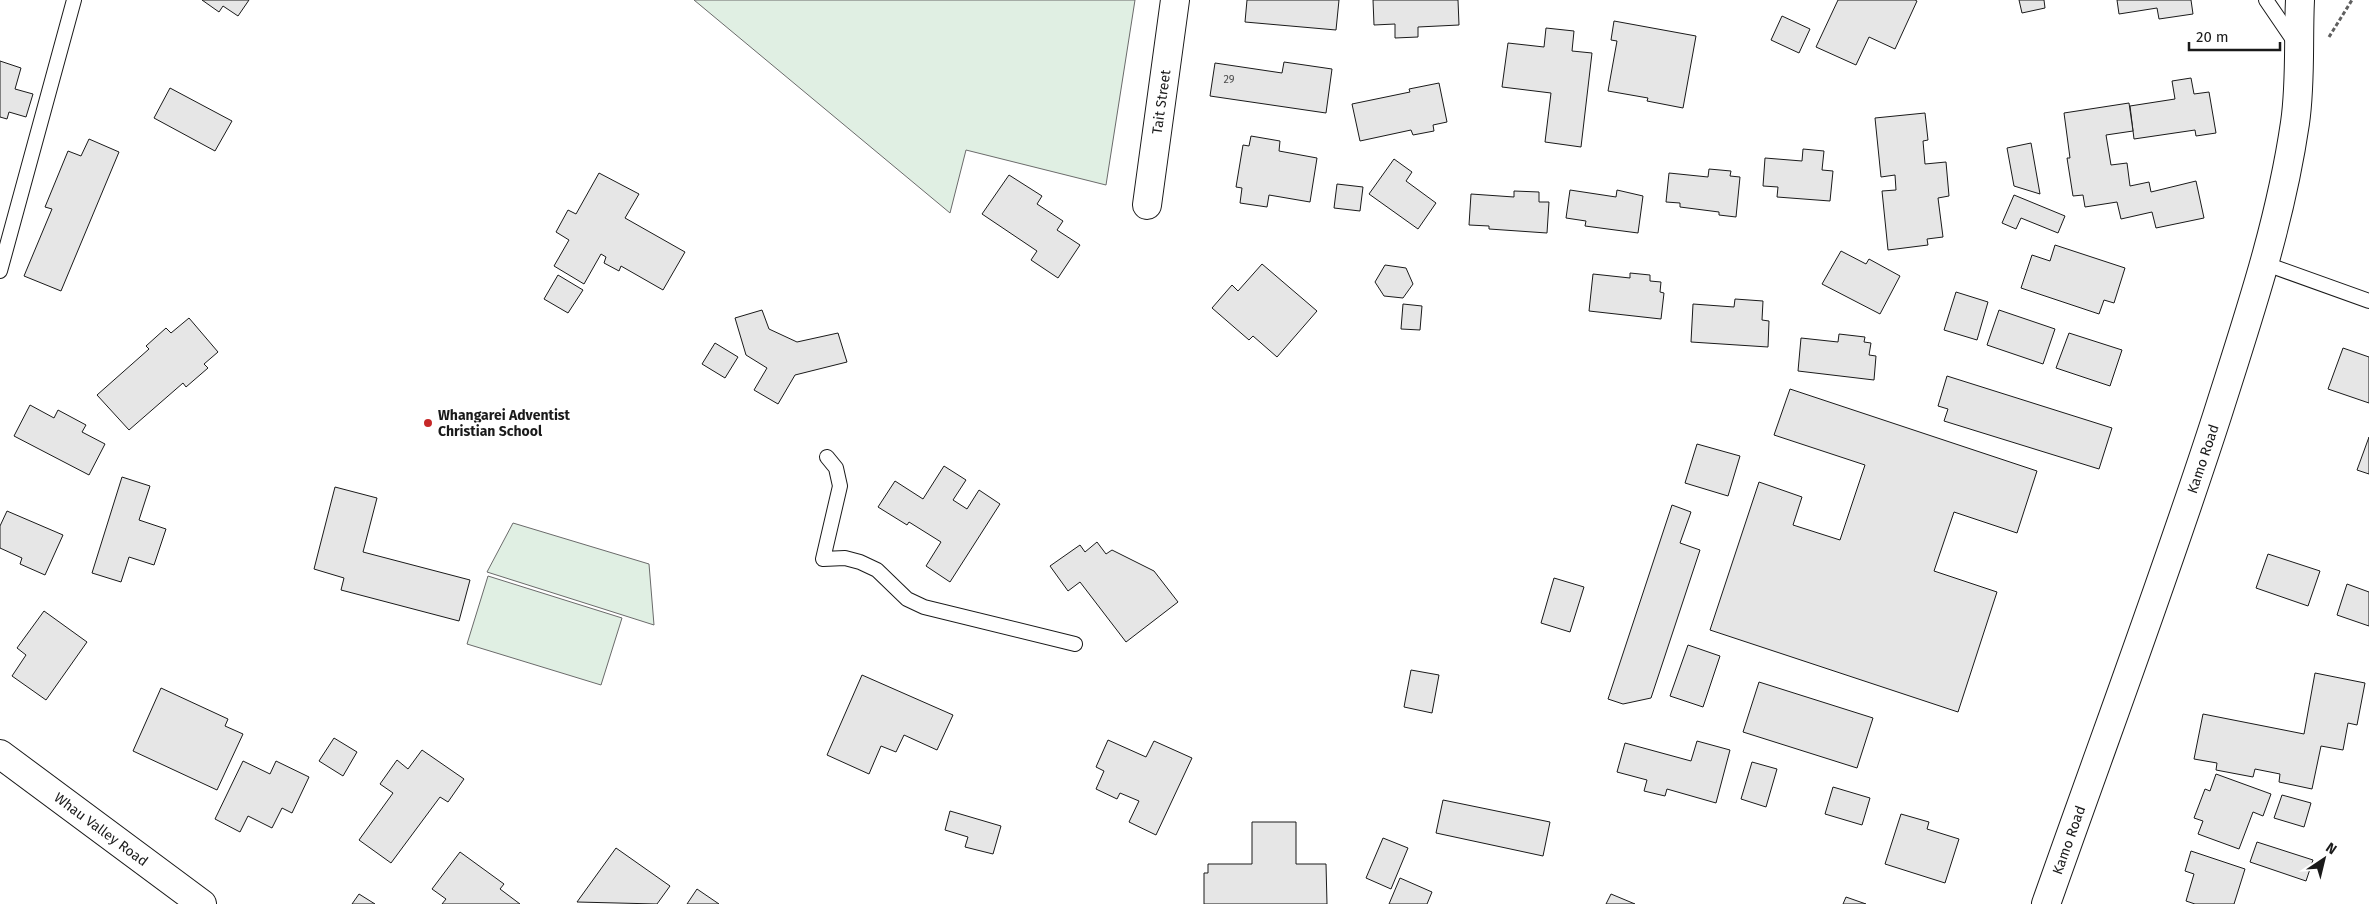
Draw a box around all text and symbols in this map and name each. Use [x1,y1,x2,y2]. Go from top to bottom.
scale bar [2189,20,2280,52]
text: 20 m [2196,28,2229,46]
street label: Tait Street [1148,68,1174,135]
house number: 29 [1223,73,1235,86]
place label: Whangarei Adventist Christian School [438,407,571,440]
marker: Whangarei Adventist Christian School [422,417,434,429]
street label: Kamo Road [2183,422,2222,496]
street label: Whau Valley Road [51,789,151,870]
street label: Kamo Road [2049,803,2089,877]
north arrow [2299,834,2349,884]
text: N [2322,839,2340,858]

